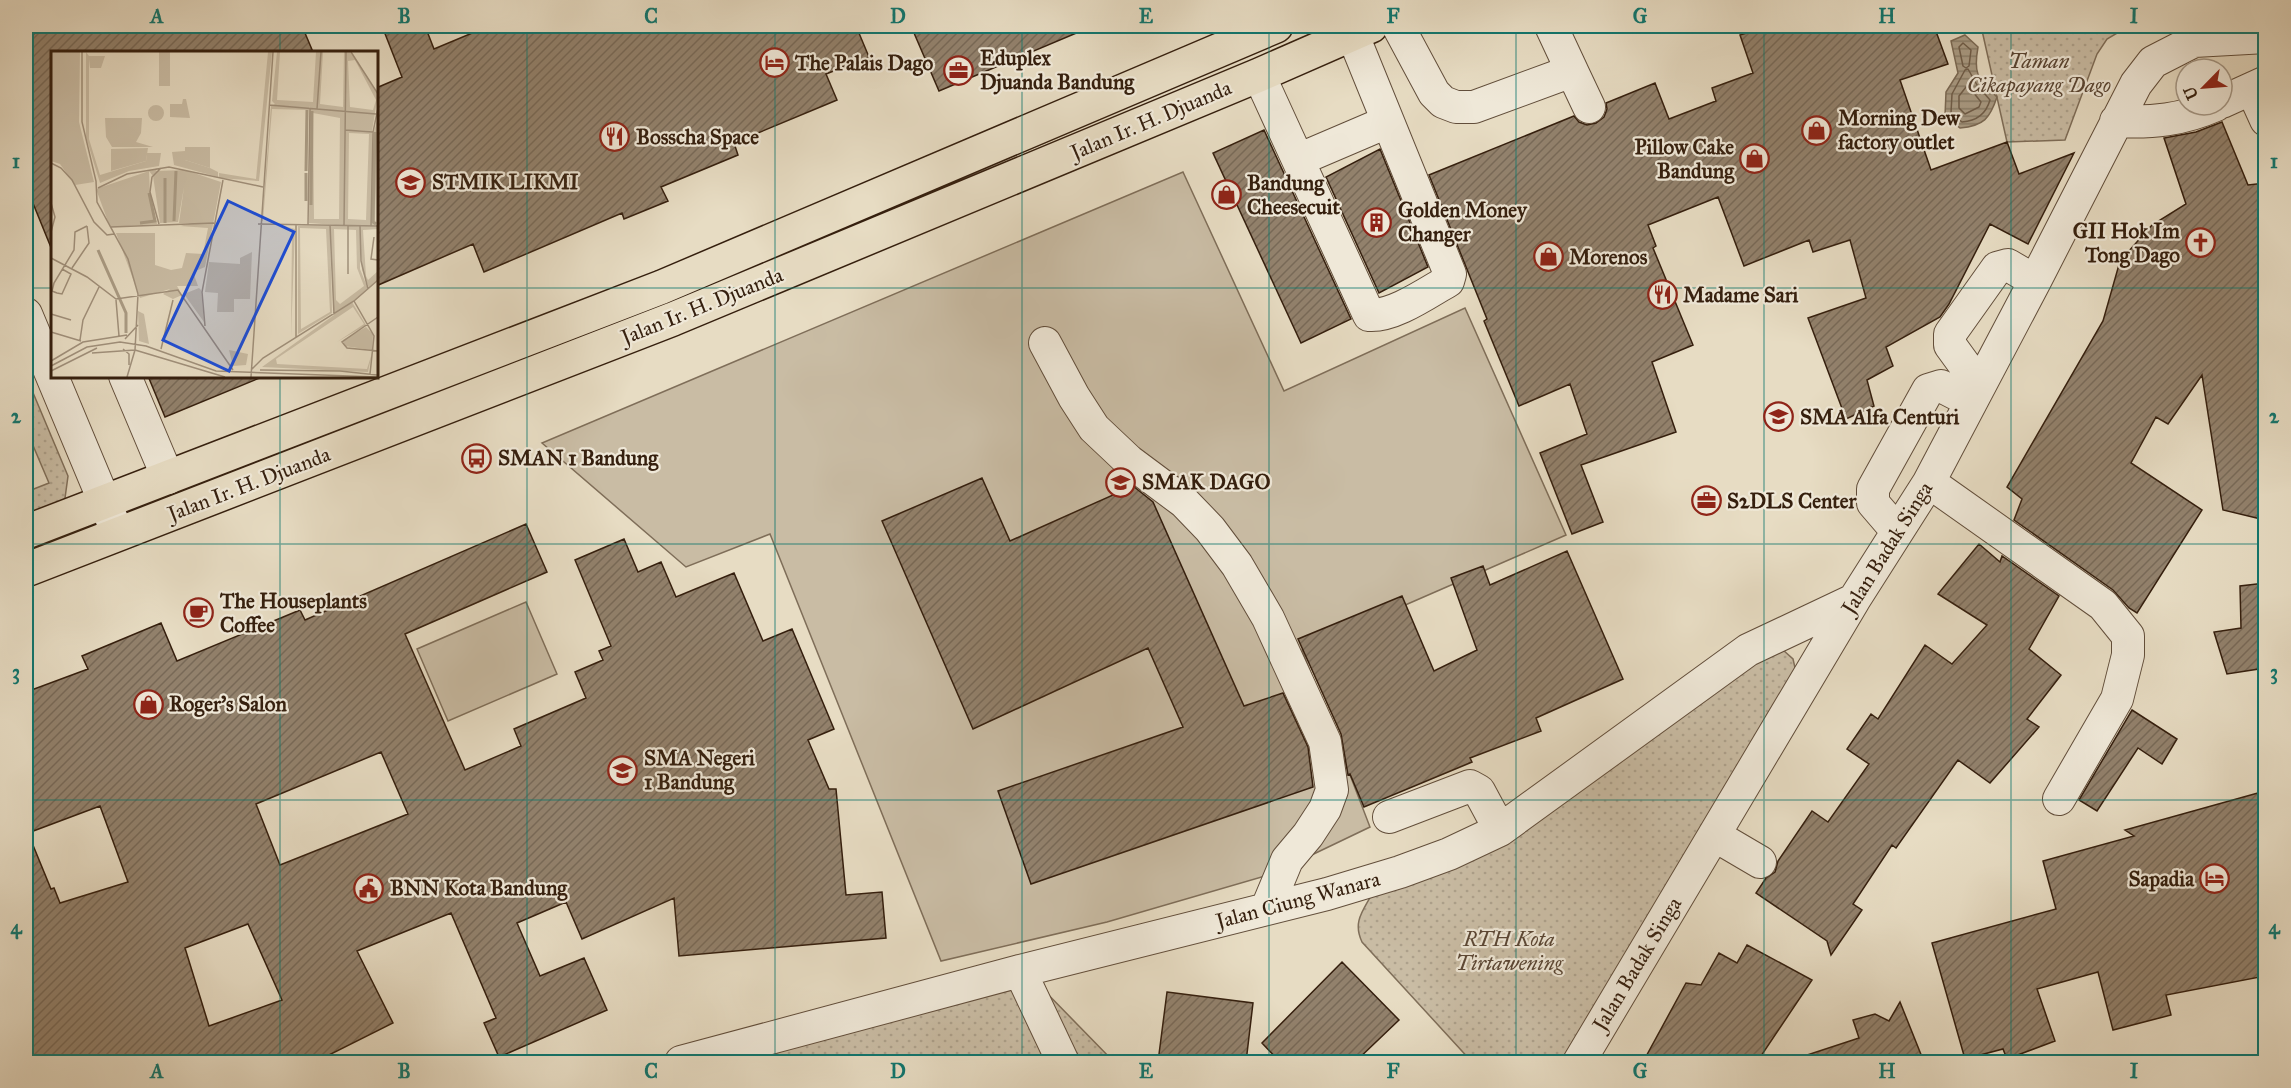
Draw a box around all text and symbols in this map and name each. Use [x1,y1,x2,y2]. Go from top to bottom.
text: A [148,4,164,28]
text: B [397,4,411,28]
text: C [644,4,658,28]
text: D [890,4,906,28]
text: E [1139,4,1154,28]
text: F [1386,4,1400,28]
text: G [1633,4,1648,28]
text: H [1878,4,1896,28]
text: I [2130,4,2139,28]
place label: Eduplex Djuanda Bandung [980,45,1135,95]
hotel icon: The Palais Dago [758,47,790,79]
park label: Taman Cikapayang Dago [1967,48,2111,98]
place label: The Palais Dago [794,50,934,76]
inset map [51,51,378,378]
office icon: Eduplex Djuanda Bandung [943,54,975,86]
north arrow [2174,57,2234,117]
street label: Jalan Ir. H. Djuanda [1065,74,1235,166]
text: U [2179,83,2202,103]
place label: Morning Dew factory outlet [1837,105,1961,155]
shop icon: Morning Dew factory outlet [1801,114,1833,146]
restaurant icon: Bosscha Space [599,121,631,153]
place label: Bosscha Space [636,124,759,150]
place label: Pillow Cake Bandung [1634,134,1735,184]
shop icon: Pillow Cake Bandung [1739,143,1771,175]
text: 1 [12,149,20,173]
text: 1 [2270,149,2278,173]
school or university icon: STMIK LIKMI [395,166,427,198]
place label: STMIK LIKMI [432,169,579,195]
place label: Bandung Cheesecuit [1247,170,1341,220]
shop icon: Bandung Cheesecuit [1210,179,1242,211]
place label: Golden Money Changer [1398,197,1528,247]
building icon: Golden Money Changer [1361,206,1393,238]
place label: GII Hok Im Tong Dago [2073,218,2180,268]
church icon: GII Hok Im Tong Dago [2185,227,2217,259]
shop icon: Morenos [1532,241,1564,273]
place label: Morenos [1569,244,1648,270]
street label: Jalan Ir. H. Djuanda [615,262,787,351]
restaurant icon: Madame Sari [1646,279,1678,311]
place label: Madame Sari [1683,282,1799,308]
school or university icon: SMA Alfa Centuri [1763,401,1795,433]
text: 2 [11,404,22,428]
place label: SMA Alfa Centuri [1800,404,1960,430]
text: 2 [2269,404,2280,428]
street label: Jalan Ir. H. Djuanda [162,441,334,528]
bus stop icon: SMAN 1 Bandung [461,442,493,474]
place label: SMAN 1 Bandung [498,445,659,471]
school or university icon: SMAK DAGO [1105,466,1137,498]
place label: SMAK DAGO [1142,469,1270,495]
street label: Jalan Badak Singa [1835,477,1938,621]
office icon: S2DLS Center [1690,485,1722,517]
place label: S2DLS Center [1727,488,1857,514]
place label: The Houseplants Coffee [219,588,367,638]
cafe icon: The Houseplants Coffee [183,597,215,629]
text: 3 [12,660,20,685]
text: 3 [2270,660,2278,685]
shop icon: Roger's Salon [132,688,164,720]
place label: Roger's Salon [169,691,287,717]
place label: SMA Negeri 1 Bandung [644,745,755,795]
school or university icon: SMA Negeri 1 Bandung [607,754,639,786]
hotel icon: Sapadia [2199,863,2231,895]
street label: Jalan Ciung Wanara [1211,866,1383,935]
place label: Sapadia [2128,866,2195,892]
public building icon: BNN Kota Bandung [353,872,385,904]
place label: BNN Kota Bandung [390,875,568,901]
street label: Jalan Badak Singa [1586,892,1687,1037]
text: 4 [10,915,22,940]
text: 4 [2268,915,2280,940]
park label: RTH Kota Tirtawening [1455,926,1564,976]
text: A [148,1059,164,1083]
text: B [397,1059,411,1083]
text: C [644,1059,658,1083]
text: D [890,1059,906,1083]
text: E [1139,1059,1154,1083]
text: F [1386,1059,1400,1083]
text: G [1633,1059,1648,1083]
text: H [1878,1059,1896,1083]
text: I [2130,1059,2139,1083]

